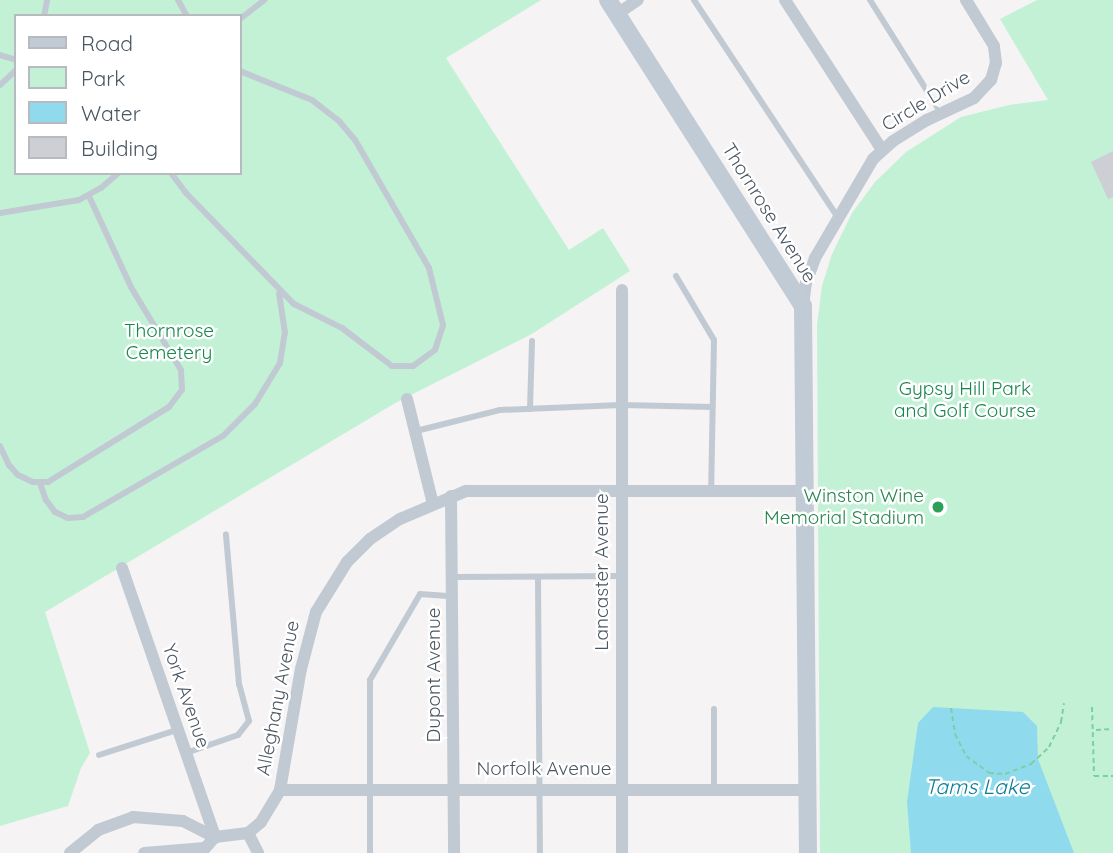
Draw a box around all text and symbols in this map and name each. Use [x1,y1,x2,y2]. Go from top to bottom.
legend [14,14,242,175]
text: Road [81,30,133,56]
text: Park [81,65,125,91]
street label: Circle Drive [878,66,974,136]
text: Water [81,100,141,126]
text: Building [81,135,158,161]
street label: Thornrose Avenue [717,139,821,287]
park label: Thornrose Cemetery [124,320,214,364]
park label: Gypsy Hill Park and Golf Course [894,378,1036,422]
place label: Winston Wine Memorial Stadium [764,485,924,529]
street label: Lancaster Avenue [591,493,613,651]
marker: Winston Wine Memorial Stadium [930,499,946,515]
street label: Dupont Avenue [423,607,445,743]
street label: Alleghany Avenue [252,619,304,777]
street label: York Avenue [157,641,215,751]
street label: Norfolk Avenue [477,758,611,780]
water label: Tams Lake [925,773,1029,799]

